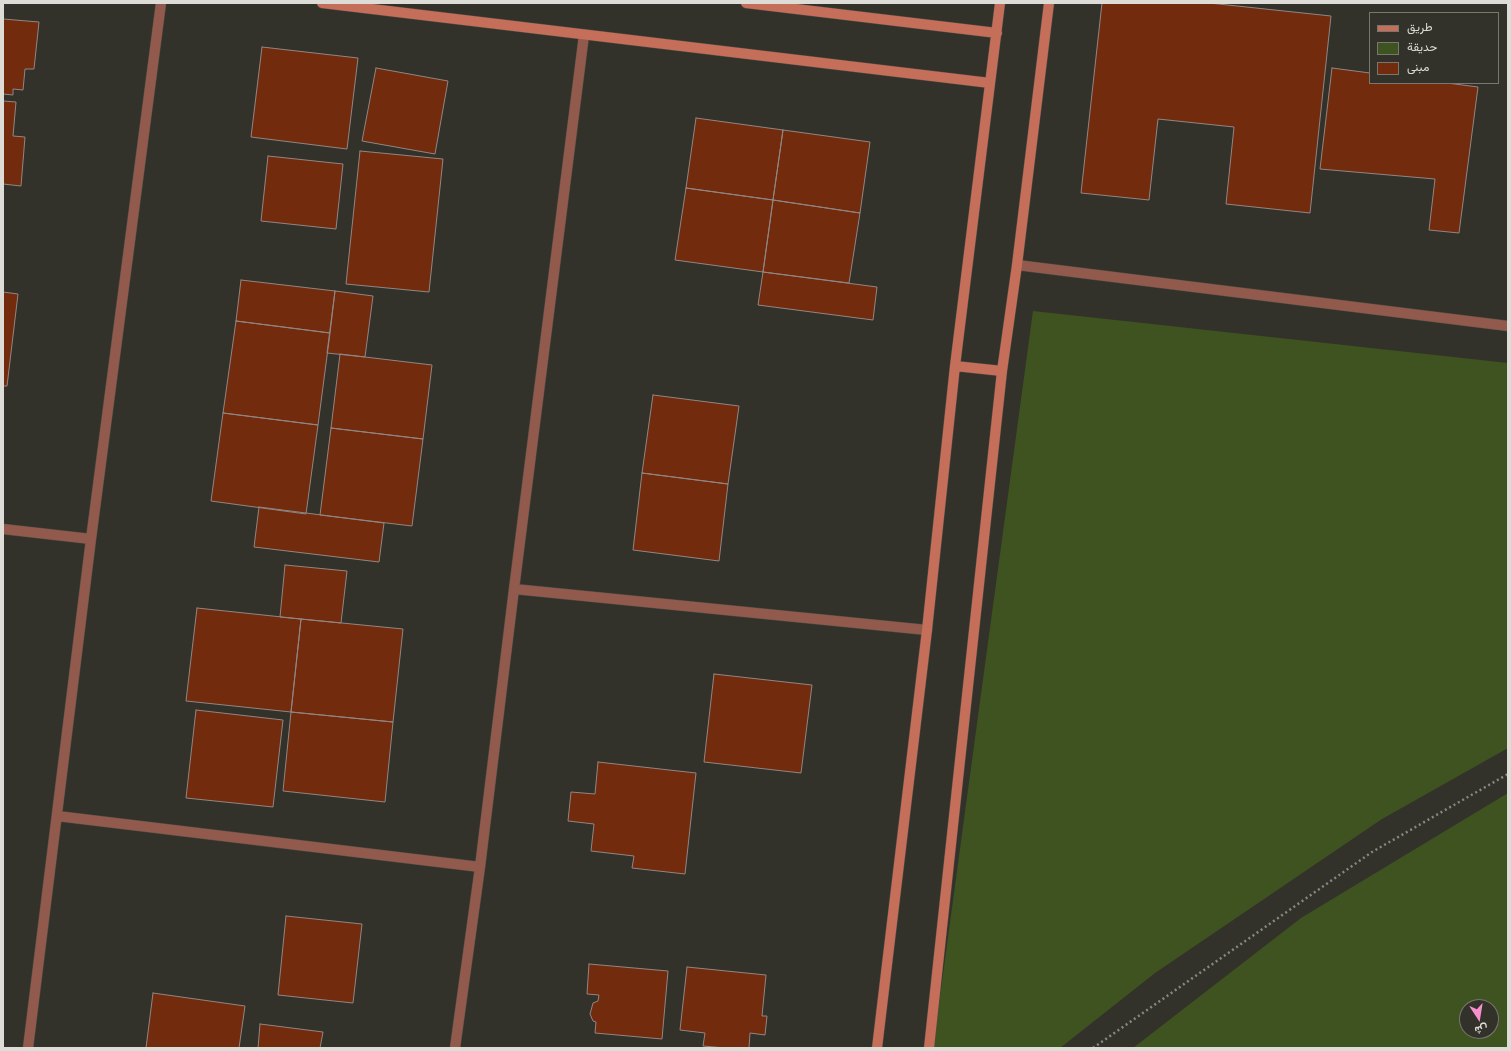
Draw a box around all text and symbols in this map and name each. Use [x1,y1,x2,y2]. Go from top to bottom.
legend [1369,12,1499,84]
text: طريق [1407,20,1432,34]
text: حديقة [1407,40,1437,54]
text: مبنى [1407,60,1429,74]
north arrow [1459,999,1499,1039]
text: ش [1474,1023,1489,1037]

